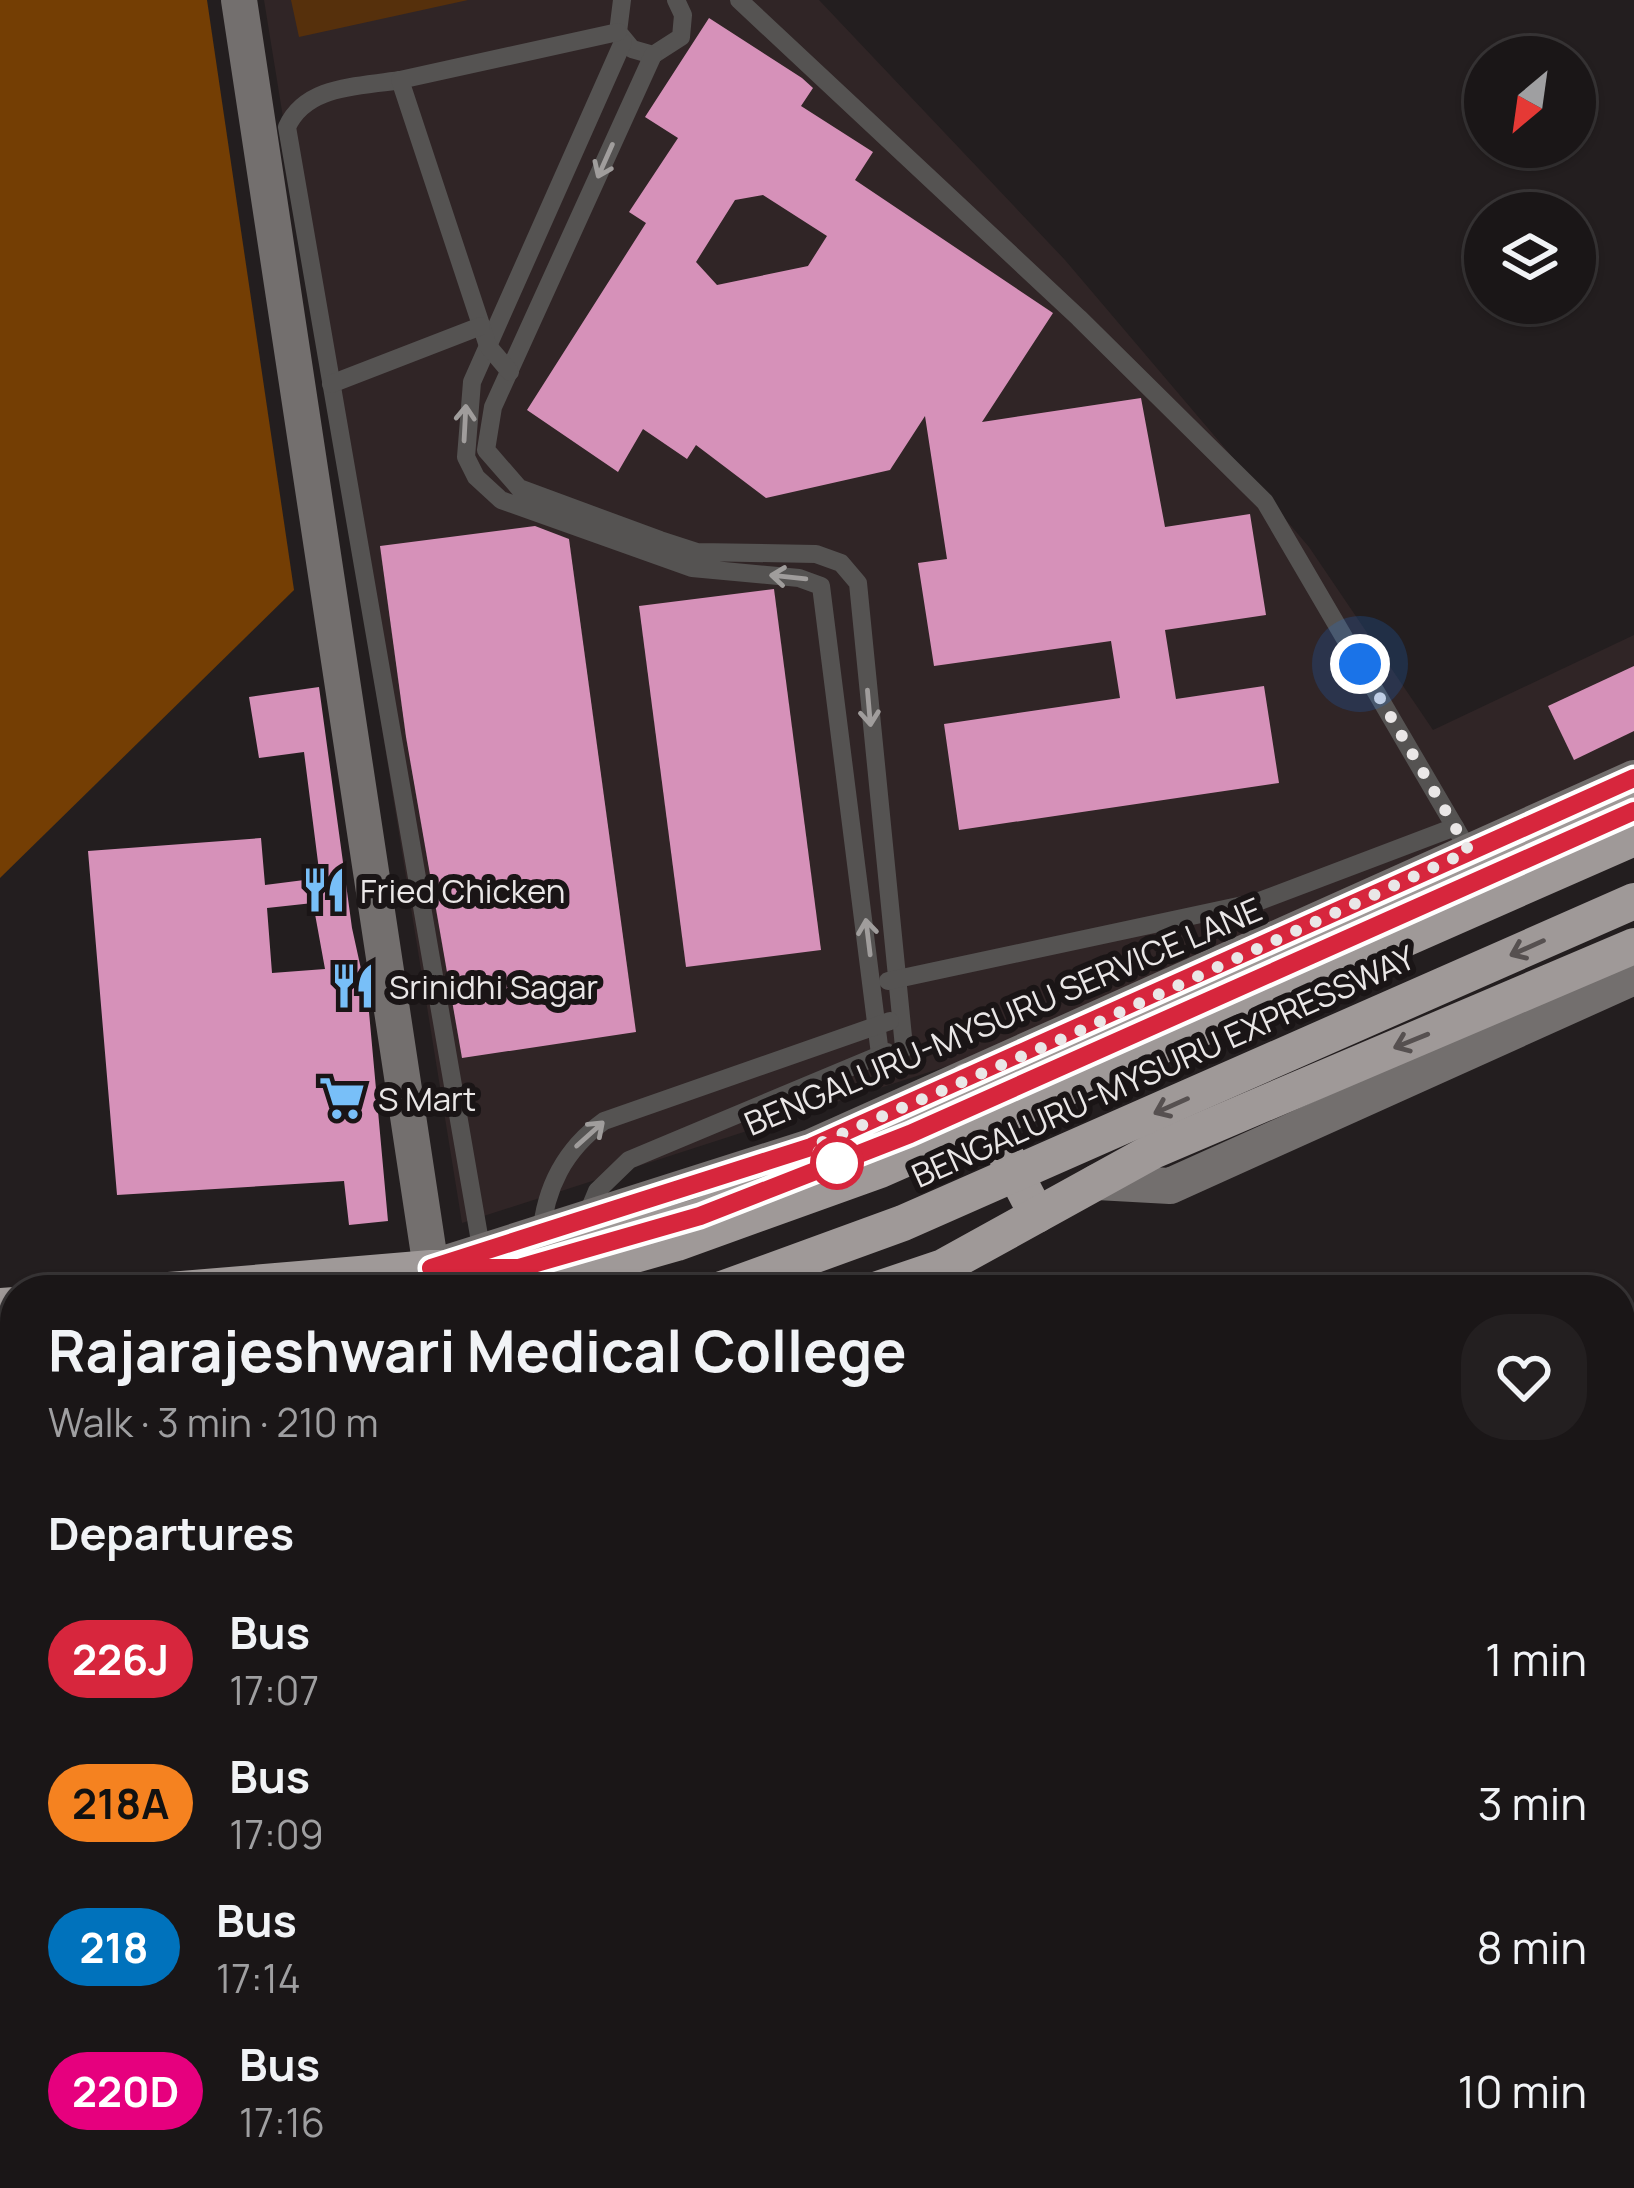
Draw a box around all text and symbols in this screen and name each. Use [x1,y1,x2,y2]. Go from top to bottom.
north arrow [1464,36,1596,168]
map controls [1464,36,1596,324]
one-way arrow [593,143,615,179]
button: layers [1464,192,1596,324]
one-way arrow [454,404,477,443]
one-way arrow [769,566,808,588]
your location [1330,634,1390,694]
one-way arrow [858,688,881,727]
restaurant icon: Fried Chicken [299,865,349,915]
place label: Fried Chicken [360,868,565,913]
street label: BENGALURU-MYSURU SERVICE LANE [737,886,1269,1146]
one-way arrow [857,919,879,958]
street label: BENGALURU-MYSURU EXPRESSWAY [904,934,1422,1198]
one-way arrow [1510,939,1546,961]
restaurant icon: Srinidhi Sagar [328,961,378,1011]
place label: Srinidhi Sagar [389,964,598,1009]
one-way arrow [1393,1032,1430,1054]
supermarket icon: S Mart [317,1073,367,1123]
place label: S Mart [378,1076,476,1121]
one-way arrow [1153,1097,1189,1119]
one-way arrow [574,1121,604,1148]
unlabelled marker [812,1138,862,1188]
text: Rajarajeshwari Medical College [48,1311,907,1389]
button: heart [1461,1314,1587,1440]
text: Walk · 3 min · 210 m [48,1395,379,1449]
text: Departures [48,1502,294,1564]
text: Bus [229,1601,310,1663]
text: 1 min [1485,1628,1587,1690]
text: 226J [72,1630,169,1688]
text: 17:07 [229,1663,319,1717]
text: Bus [229,1745,310,1807]
text: 3 min [1478,1772,1587,1834]
text: 218A [72,1774,169,1832]
text: 17:09 [229,1807,324,1861]
text: Bus [216,1889,297,1951]
text: 8 min [1476,1916,1587,1978]
text: 218 [79,1918,149,1976]
text: 17:14 [216,1951,301,2005]
text: Bus [239,2033,320,2095]
text: 10 min [1458,2060,1587,2122]
text: 220D [72,2062,179,2120]
text: 17:16 [239,2095,325,2149]

